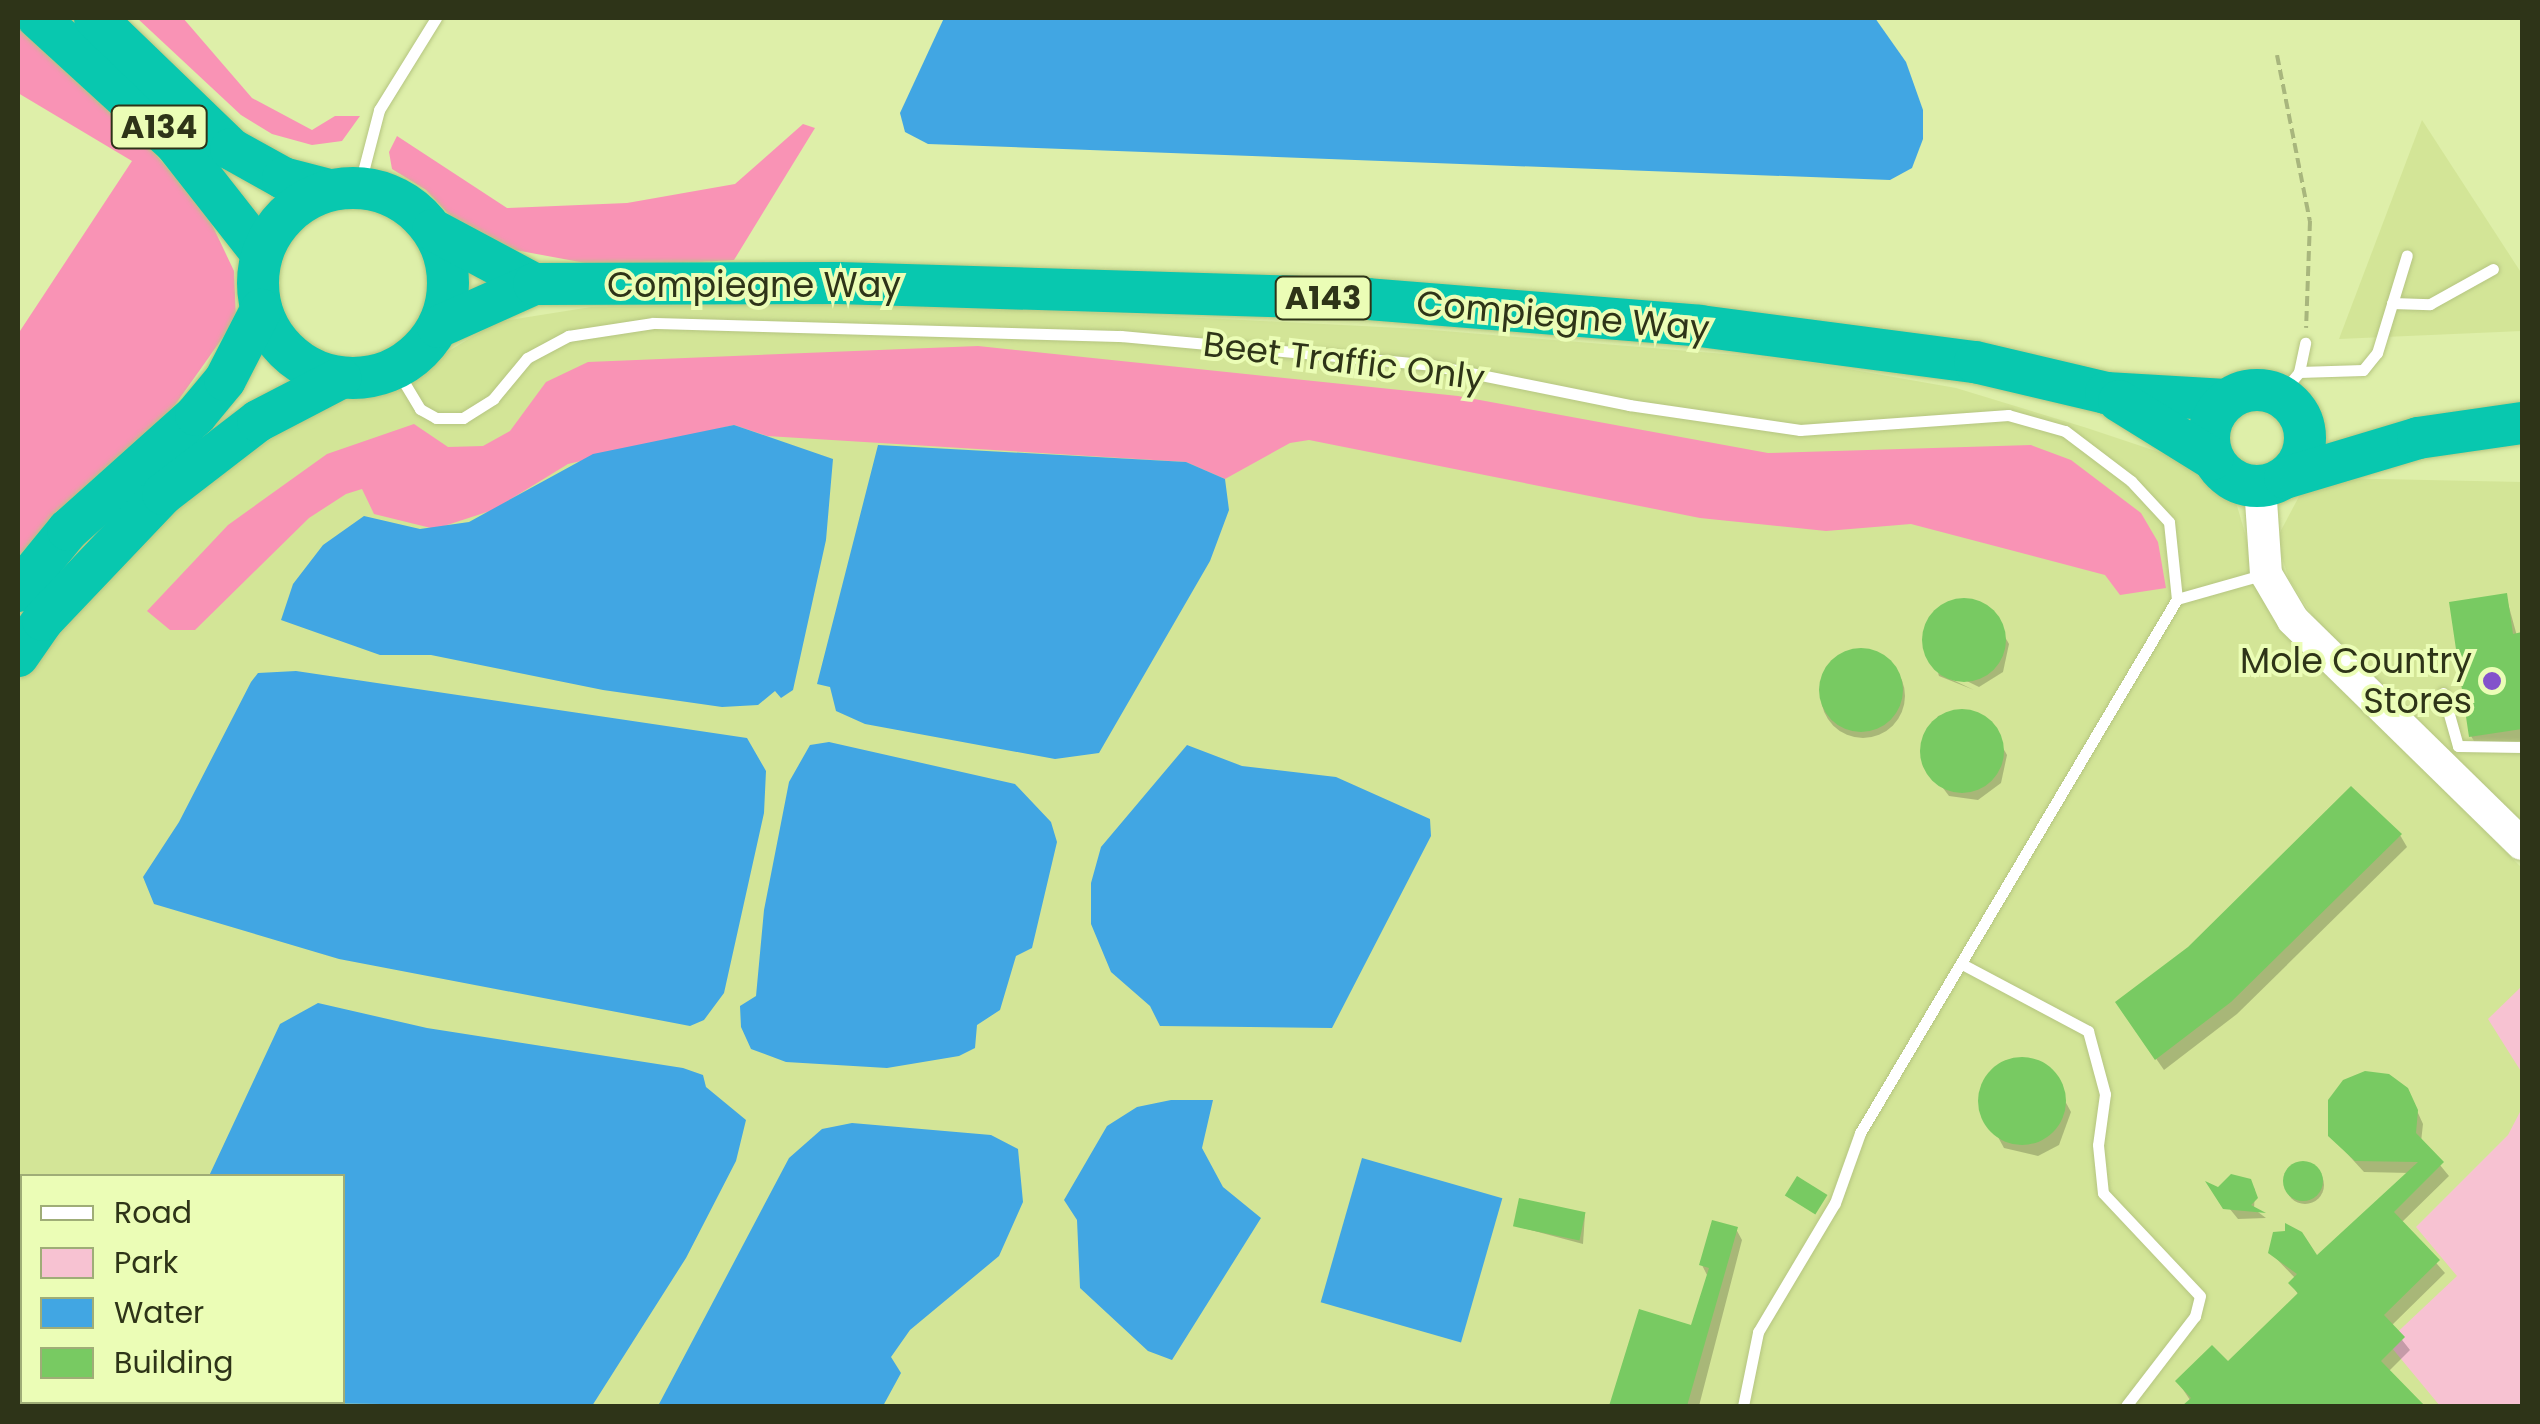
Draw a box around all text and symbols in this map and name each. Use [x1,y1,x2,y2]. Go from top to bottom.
road number: A134 [109,100,209,154]
street label: Compiegne Way [607,264,901,306]
road number: A143 [1273,271,1373,325]
street label: Compiegne Way [1415,282,1711,350]
street label: Beet Traffic Only [1201,323,1487,399]
place label: Mole Country Stores [2240,640,2472,722]
marker: Mole Country Stores [2481,670,2503,692]
legend [20,1174,345,1404]
text: Road [114,1191,192,1234]
text: Park [114,1241,178,1284]
text: Water [114,1291,204,1334]
text: Building [114,1341,234,1384]

